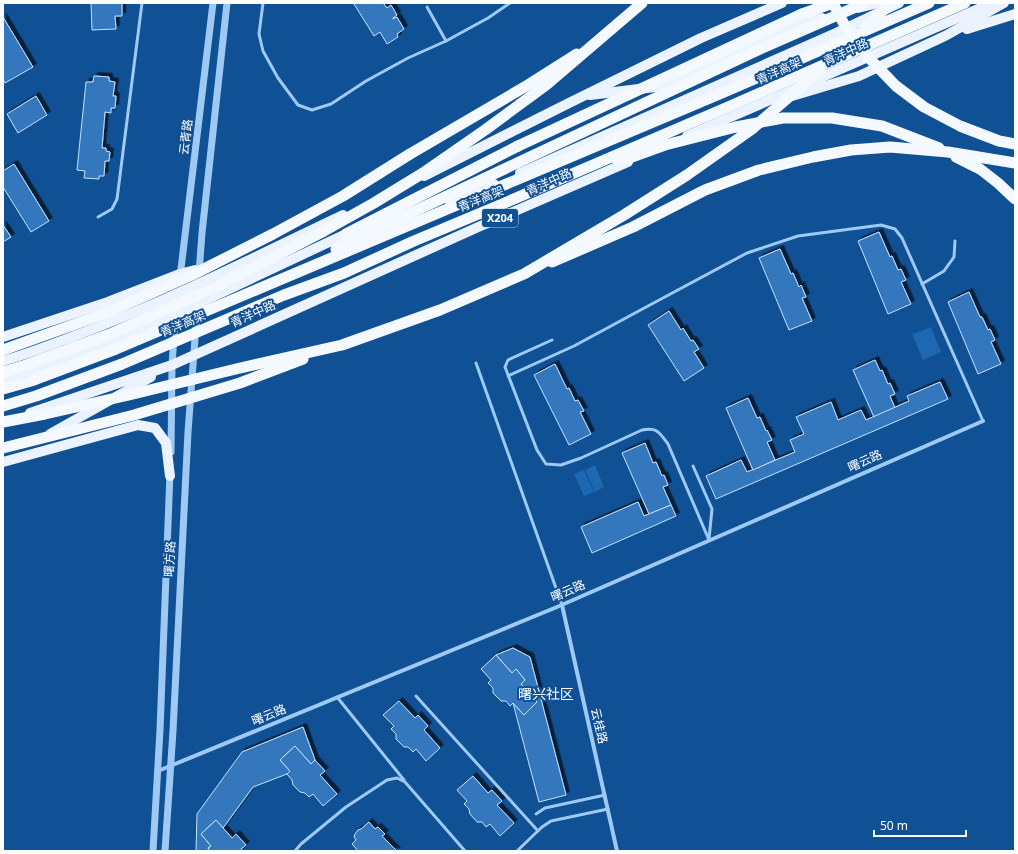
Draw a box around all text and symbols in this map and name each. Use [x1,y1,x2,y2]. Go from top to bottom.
street label: 青洋中路 [820,34,871,69]
street label: 青洋高架 [753,53,804,88]
street label: 云青路 [175,118,196,156]
street label: 青洋中路 [523,164,574,199]
street label: 青洋高架 [455,182,506,215]
road number: X204 [482,209,518,227]
street label: 青洋中路 [227,296,278,331]
street label: 青洋高架 [157,306,208,341]
street label: 曙云路 [845,445,885,476]
street label: 曙方路 [160,541,179,577]
street label: 曙云路 [548,576,588,605]
district label: 曙兴社区 [518,684,574,703]
street label: 曙云路 [249,700,289,729]
street label: 云桂路 [587,706,612,745]
scale bar [874,812,966,838]
text: 50 m [880,817,908,834]

